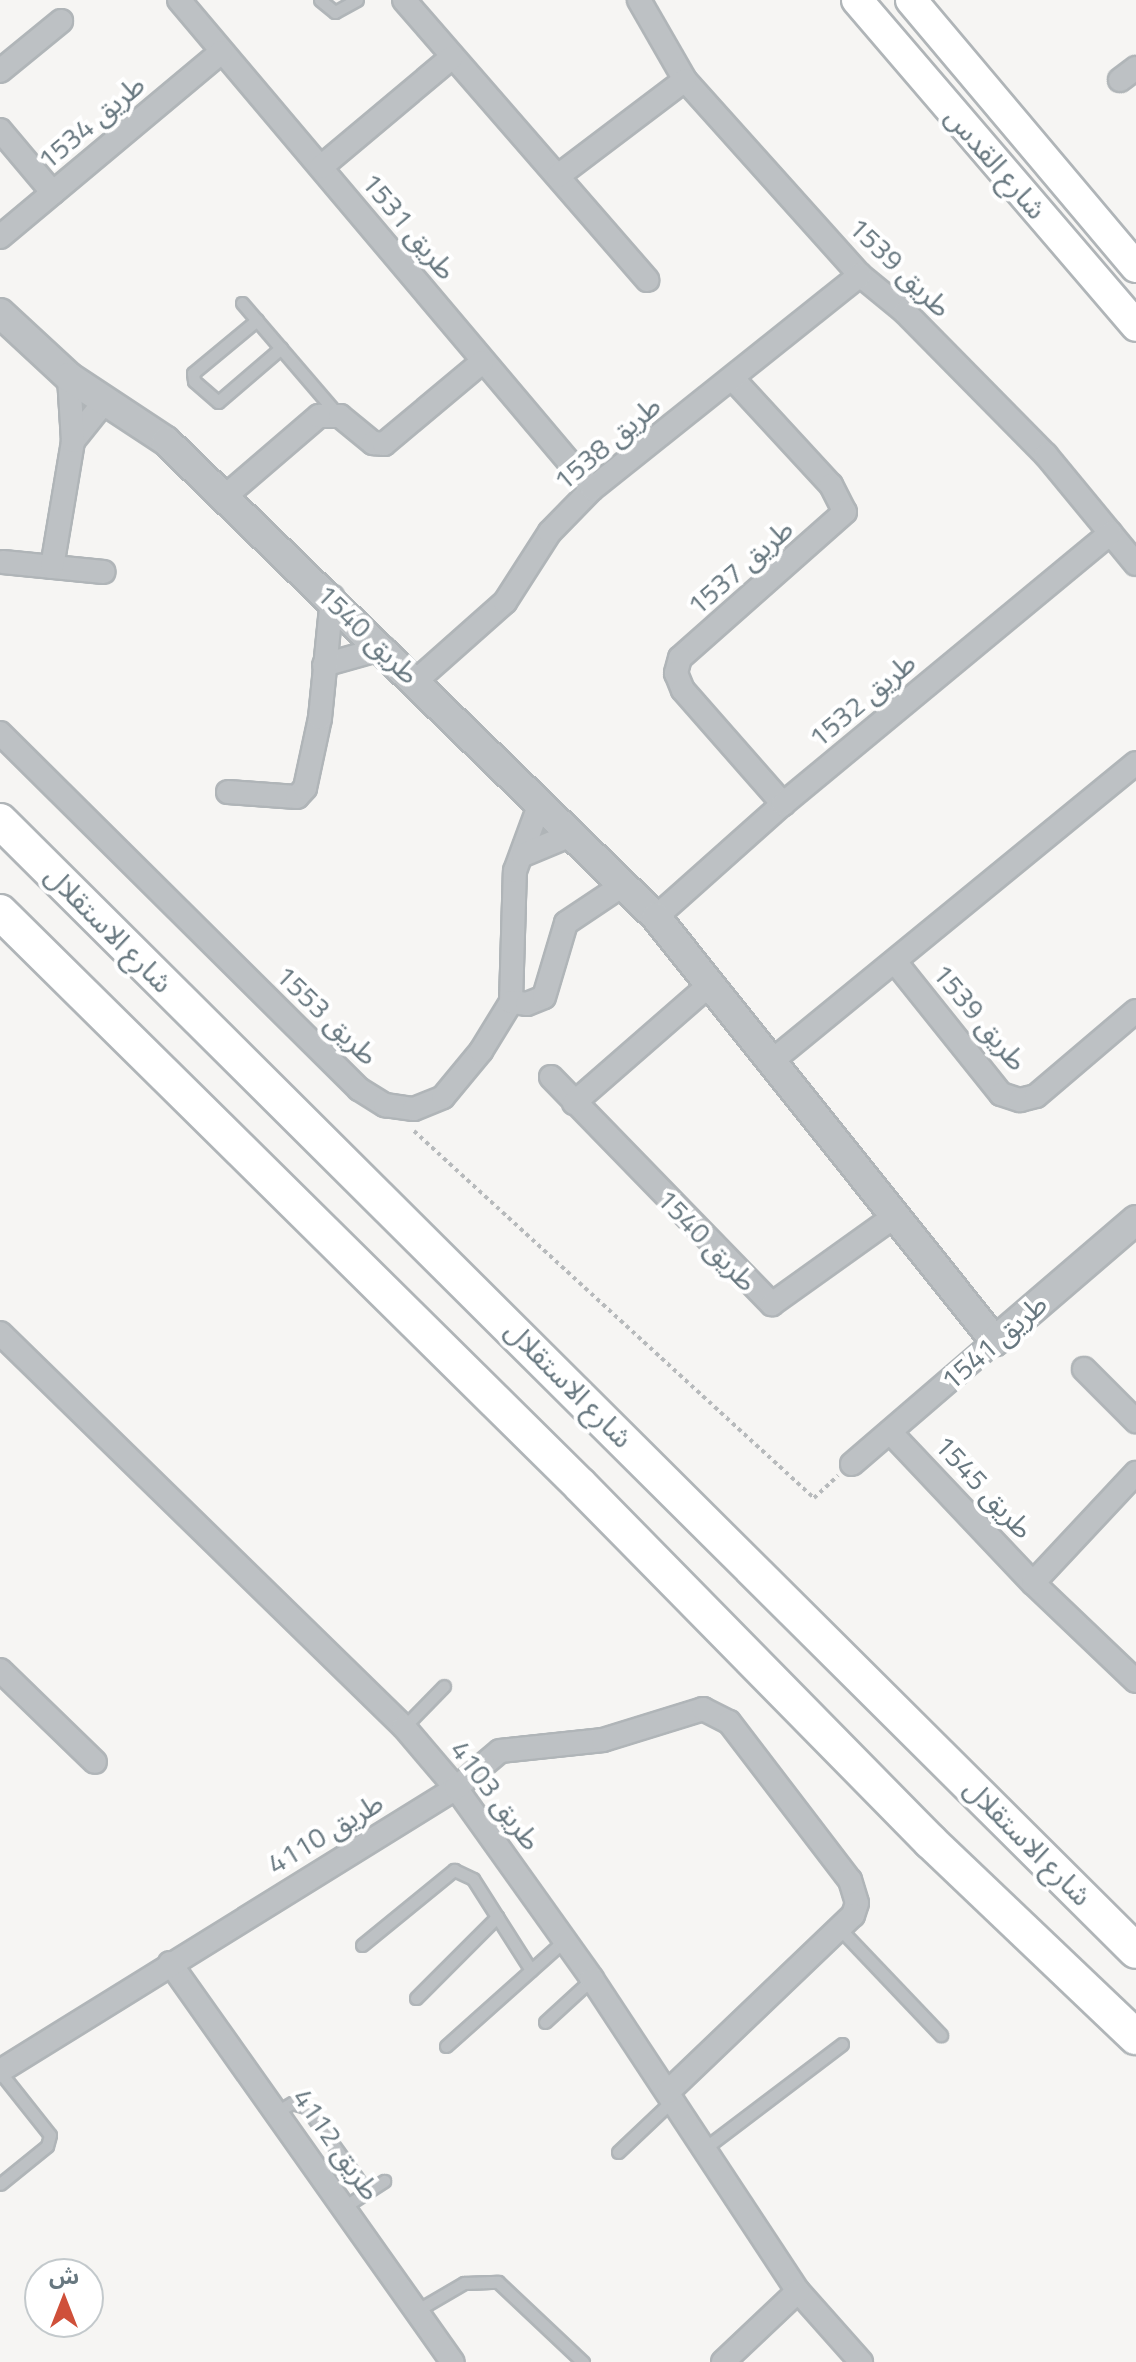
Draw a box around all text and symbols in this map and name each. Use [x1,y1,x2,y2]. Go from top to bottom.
street label: طريق 1534 [31,68,151,176]
street label: شارع القدس [938,100,1054,226]
street label: طريق 1531 [355,166,463,286]
street label: طريق 1539 [842,210,958,324]
street label: طريق 1538 [547,389,667,497]
street label: طريق 1537 [680,512,800,622]
street label: طريق 1540 [310,577,426,691]
street label: طريق 1532 [802,646,922,754]
street label: شارع الاستقلال [38,858,180,1000]
street label: طريق 1539 [926,957,1034,1077]
street label: طريق 1553 [269,958,385,1072]
street label: طريق 1540 [650,1182,764,1298]
street label: طريق 1541 [934,1287,1054,1397]
street label: شارع الاستقلال [498,1313,640,1455]
street label: طريق 1545 [928,1428,1040,1546]
street label: طريق 4103 [444,1733,548,1857]
street label: شارع الاستقلال [957,1771,1099,1913]
street label: طريق 4110 [261,1785,389,1881]
street label: طريق 4112 [286,2081,388,2207]
north arrow [24,2258,104,2338]
text: ش [49,2259,79,2293]

